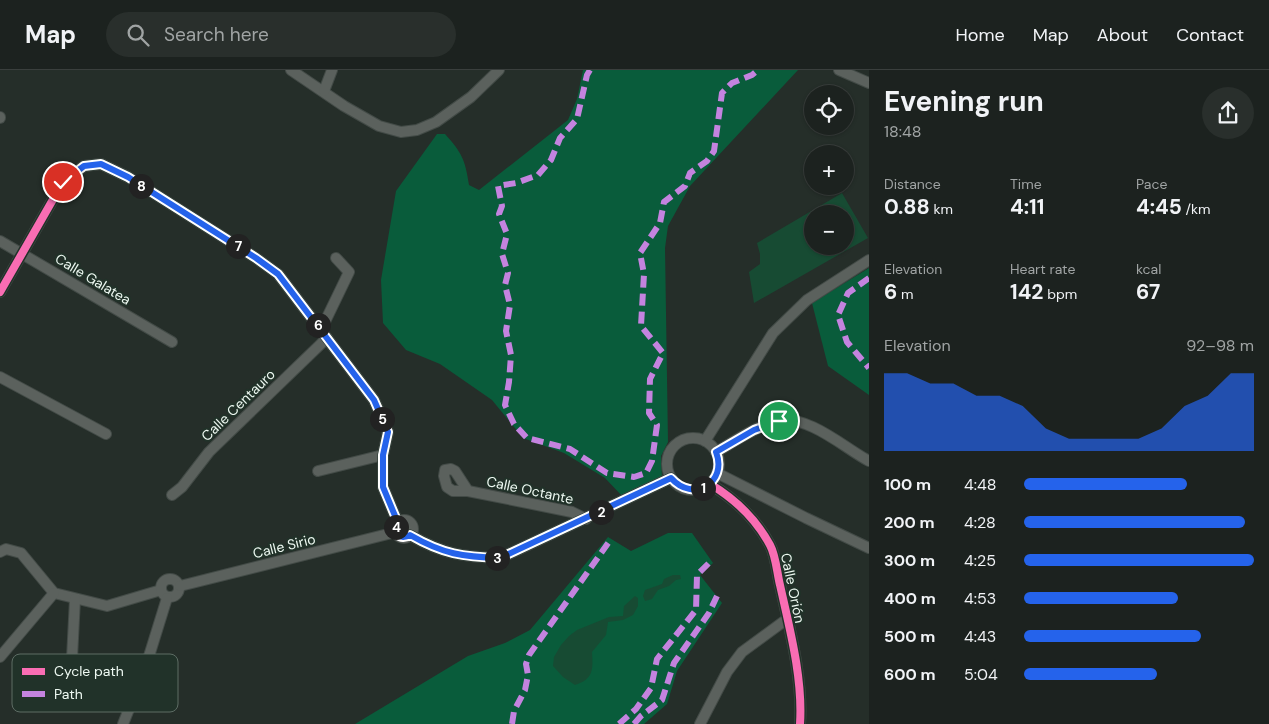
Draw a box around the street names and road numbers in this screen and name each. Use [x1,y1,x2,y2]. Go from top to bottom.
street label: Calle Galatea [52,249,134,309]
street label: Calle Centauro [197,365,279,445]
street label: Calle Octante [485,472,575,508]
street label: Calle Sirio [251,530,317,562]
street label: Calle Orión [777,551,809,625]

